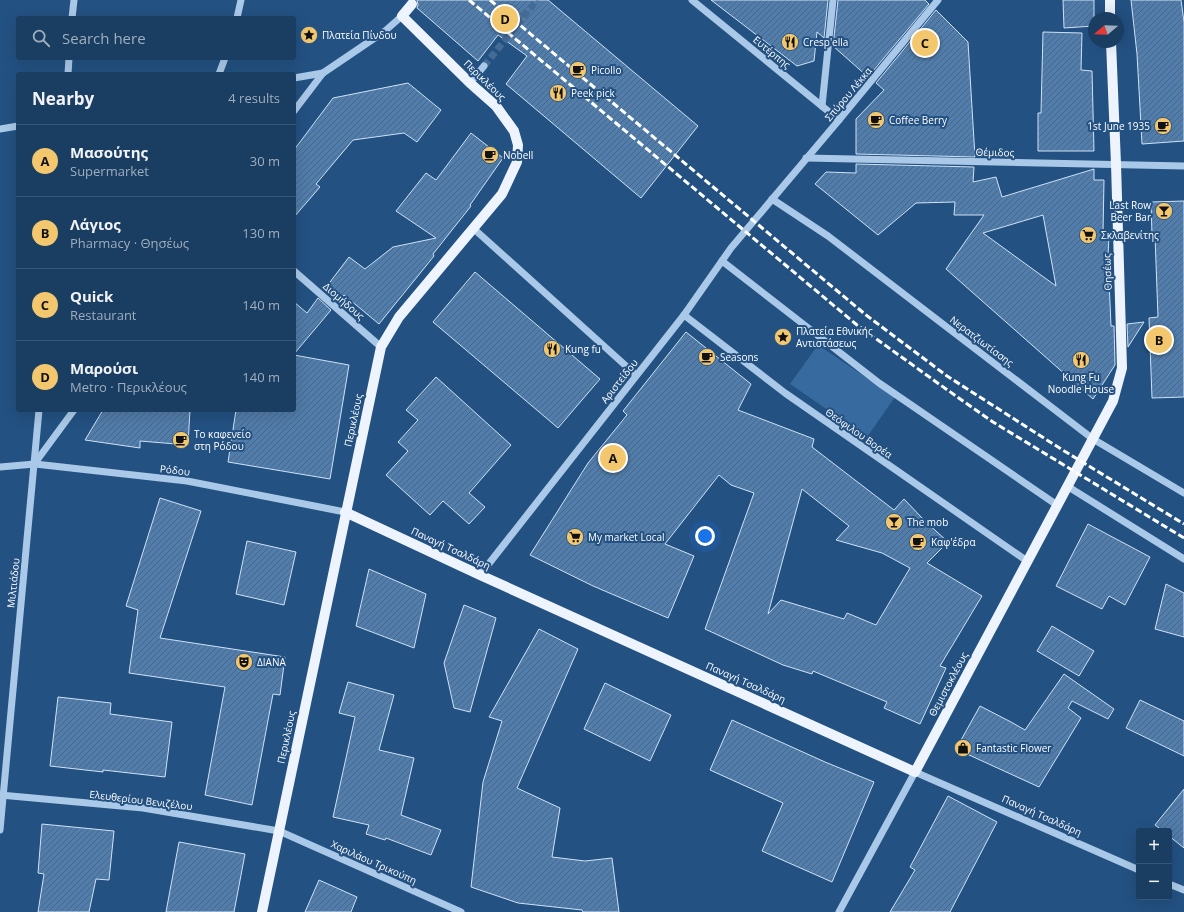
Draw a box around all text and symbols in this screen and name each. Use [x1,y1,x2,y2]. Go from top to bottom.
pin: D [492,4,518,34]
north arrow [1088,12,1124,48]
search box [16,16,296,60]
place icon: Πλατεία Πίνδου [299,25,319,45]
icon: search [30,27,52,49]
text: Search here [62,28,146,48]
place label: Πλατεία Πίνδου [322,28,397,42]
pin: C [912,28,938,58]
restaurant icon: Cresp'ella [780,32,800,52]
street label: Ευτέρπης [750,33,794,72]
place label: Cresp'ella [803,35,848,49]
street label: Περικλέους [461,56,509,104]
cafe icon: Picollo [568,60,588,80]
place label: Picollo [591,63,621,77]
street label: Σπύρου Λέκκα [821,64,875,124]
restaurant icon: Peek pick [548,83,568,103]
place label: Peek pick [571,86,616,100]
text: Nearby [32,87,94,110]
text: 4 results [228,89,280,107]
cafe icon: Coffee Berry [866,110,886,130]
place label: Coffee Berry [889,113,948,127]
cafe icon: 1st June 1935 [1153,116,1173,136]
place label: 1st June 1935 [1087,119,1150,133]
text: Μασούτης [70,142,148,162]
cafe icon: Nobell [480,145,500,165]
street label: Θέμιδος [975,145,1015,159]
place label: Nobell [503,148,533,162]
text: A [41,152,49,170]
text: 30 m [250,152,280,170]
text: Supermarket [70,162,149,180]
place label: Last Row Beer Bar [1109,198,1151,224]
bar icon: Last Row Beer Bar [1154,201,1174,221]
text: Λάγιος [70,214,121,234]
text: B [41,224,49,242]
text: 130 m [242,224,280,242]
supermarket icon: Σκλαβενίτης [1078,225,1098,245]
place label: Σκλαβενίτης [1101,228,1159,242]
text: Pharmacy · Θησέως [70,234,189,252]
street label: Θησέως [1099,253,1115,291]
street label: Διομήδους [320,279,368,323]
text: Quick [70,286,113,306]
text: C [41,296,49,314]
text: 140 m [242,296,280,314]
text: Restaurant [70,306,137,324]
street label: Νερατζιωτίσσης [947,312,1017,370]
place label: Πλατεία Εθνικής Αντιστάσεως [796,324,873,350]
pin: B [1146,325,1172,355]
place icon: Πλατεία Εθνικής Αντιστάσεως [773,327,793,347]
restaurant icon: Kung fu [542,339,562,359]
place label: Kung fu [565,342,601,356]
cafe icon: Seasons [697,347,717,367]
place label: Seasons [720,350,759,364]
restaurant icon: Kung Fu Noodle House [1071,350,1091,370]
street label: Αριστείδου [597,356,641,406]
text: Μαρούσι [70,358,138,378]
text: D [40,368,50,386]
text: 140 m [242,368,280,386]
place label: Kung Fu Noodle House [1048,370,1115,396]
text: Metro · Περικλέους [70,378,187,396]
street label: Περικλέους [341,392,365,448]
street label: Θεόφιλου Βορέα [823,405,895,461]
place label: Το καφενείο στη Ρόδου [194,427,251,453]
cafe icon: Το καφενείο στη Ρόδου [171,430,191,450]
pin: A [600,443,626,473]
street label: Ρόδου [159,461,191,479]
bar icon: The mob [884,512,904,532]
place label: The mob [907,515,948,529]
street label: Παναγή Τσαλδάρη [409,523,493,573]
your location [695,526,715,546]
supermarket icon: My market Local [565,527,585,547]
place label: My market Local [588,530,665,544]
cafe icon: Καφ'έδρα [908,532,928,552]
place label: Καφ'έδρα [931,535,976,549]
street label: Μιλτιάδου [3,557,23,609]
street label: Θεμιστοκλέους [925,649,971,719]
theatre icon: ΔΙΑΝΑ [234,652,254,672]
place label: ΔΙΑΝΑ [257,655,286,669]
street label: Παναγή Τσαλδάρη [704,658,788,706]
street label: Περικλέους [274,709,298,765]
shop icon: Fantastic Flower [953,738,973,758]
place label: Fantastic Flower [976,741,1051,755]
street label: Ελευθερίου Βενιζέλου [89,787,193,813]
street label: Παναγή Τσαλδάρη [1000,791,1084,839]
map controls [1136,828,1172,900]
button: + [1136,828,1172,864]
street label: Χαριλάου Τρικούπη [329,837,419,887]
button: − [1136,864,1172,900]

